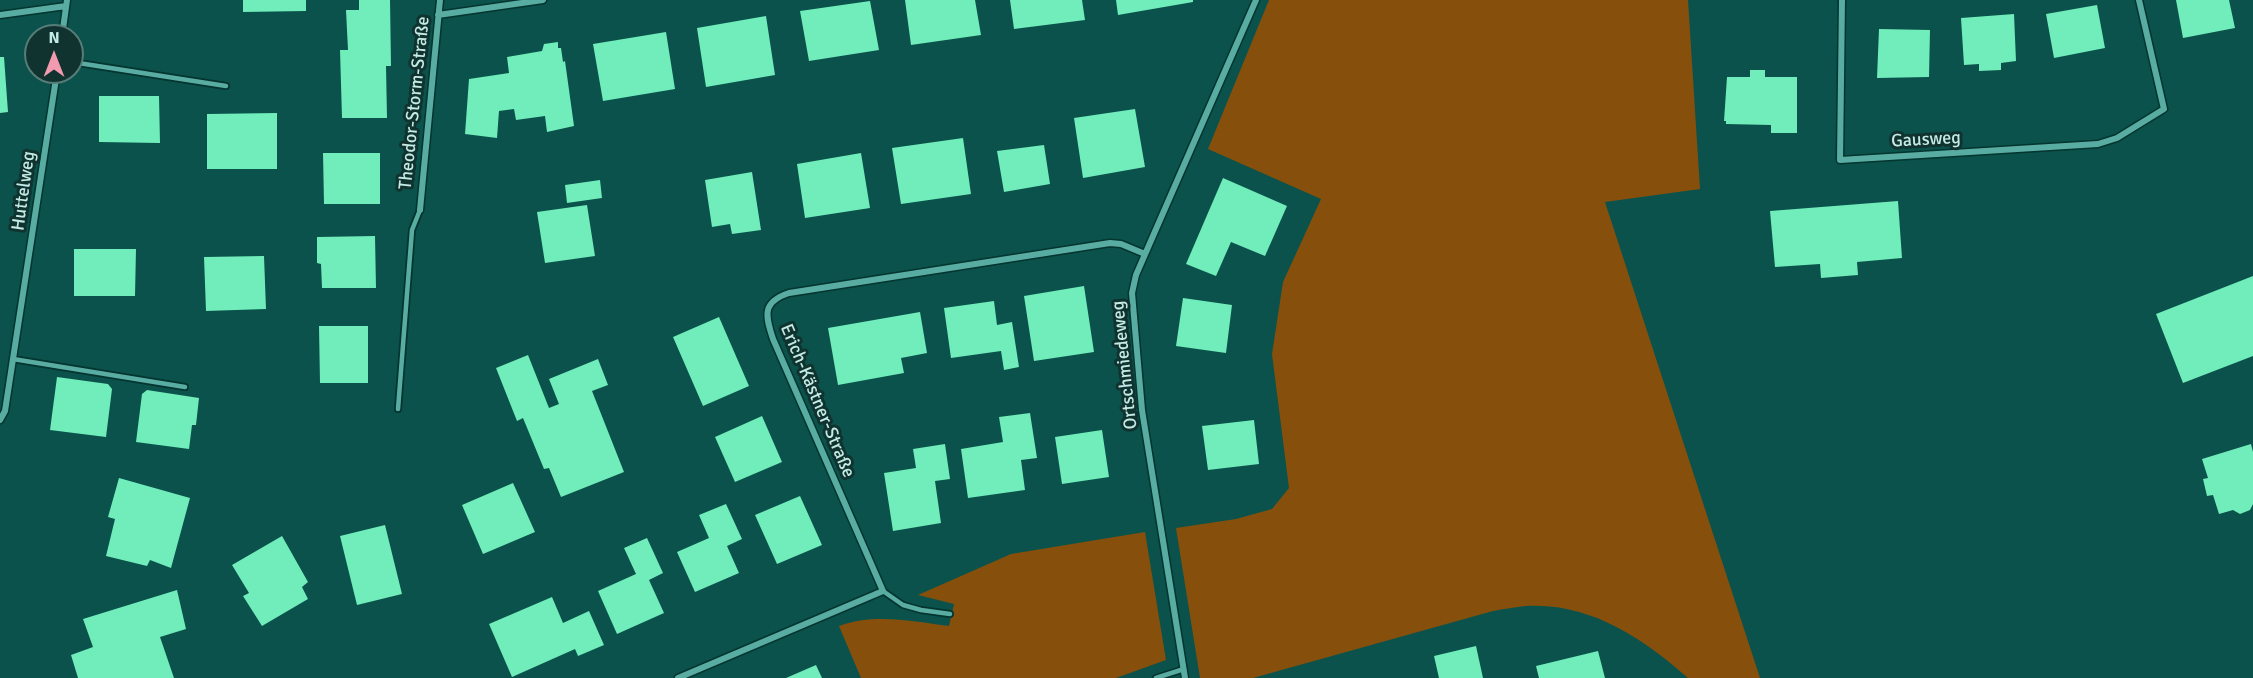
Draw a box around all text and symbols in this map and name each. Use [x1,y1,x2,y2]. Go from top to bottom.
street label: Theodor-Storm-Straße [395,15,435,191]
north arrow [24,24,84,84]
text: N [48,28,60,48]
street label: Gausweg [1891,127,1961,153]
street label: Huttelweg [8,150,40,232]
street label: Ortschmiedeweg [1108,300,1142,430]
street label: Erich-Kästner-Straße [775,321,859,481]

